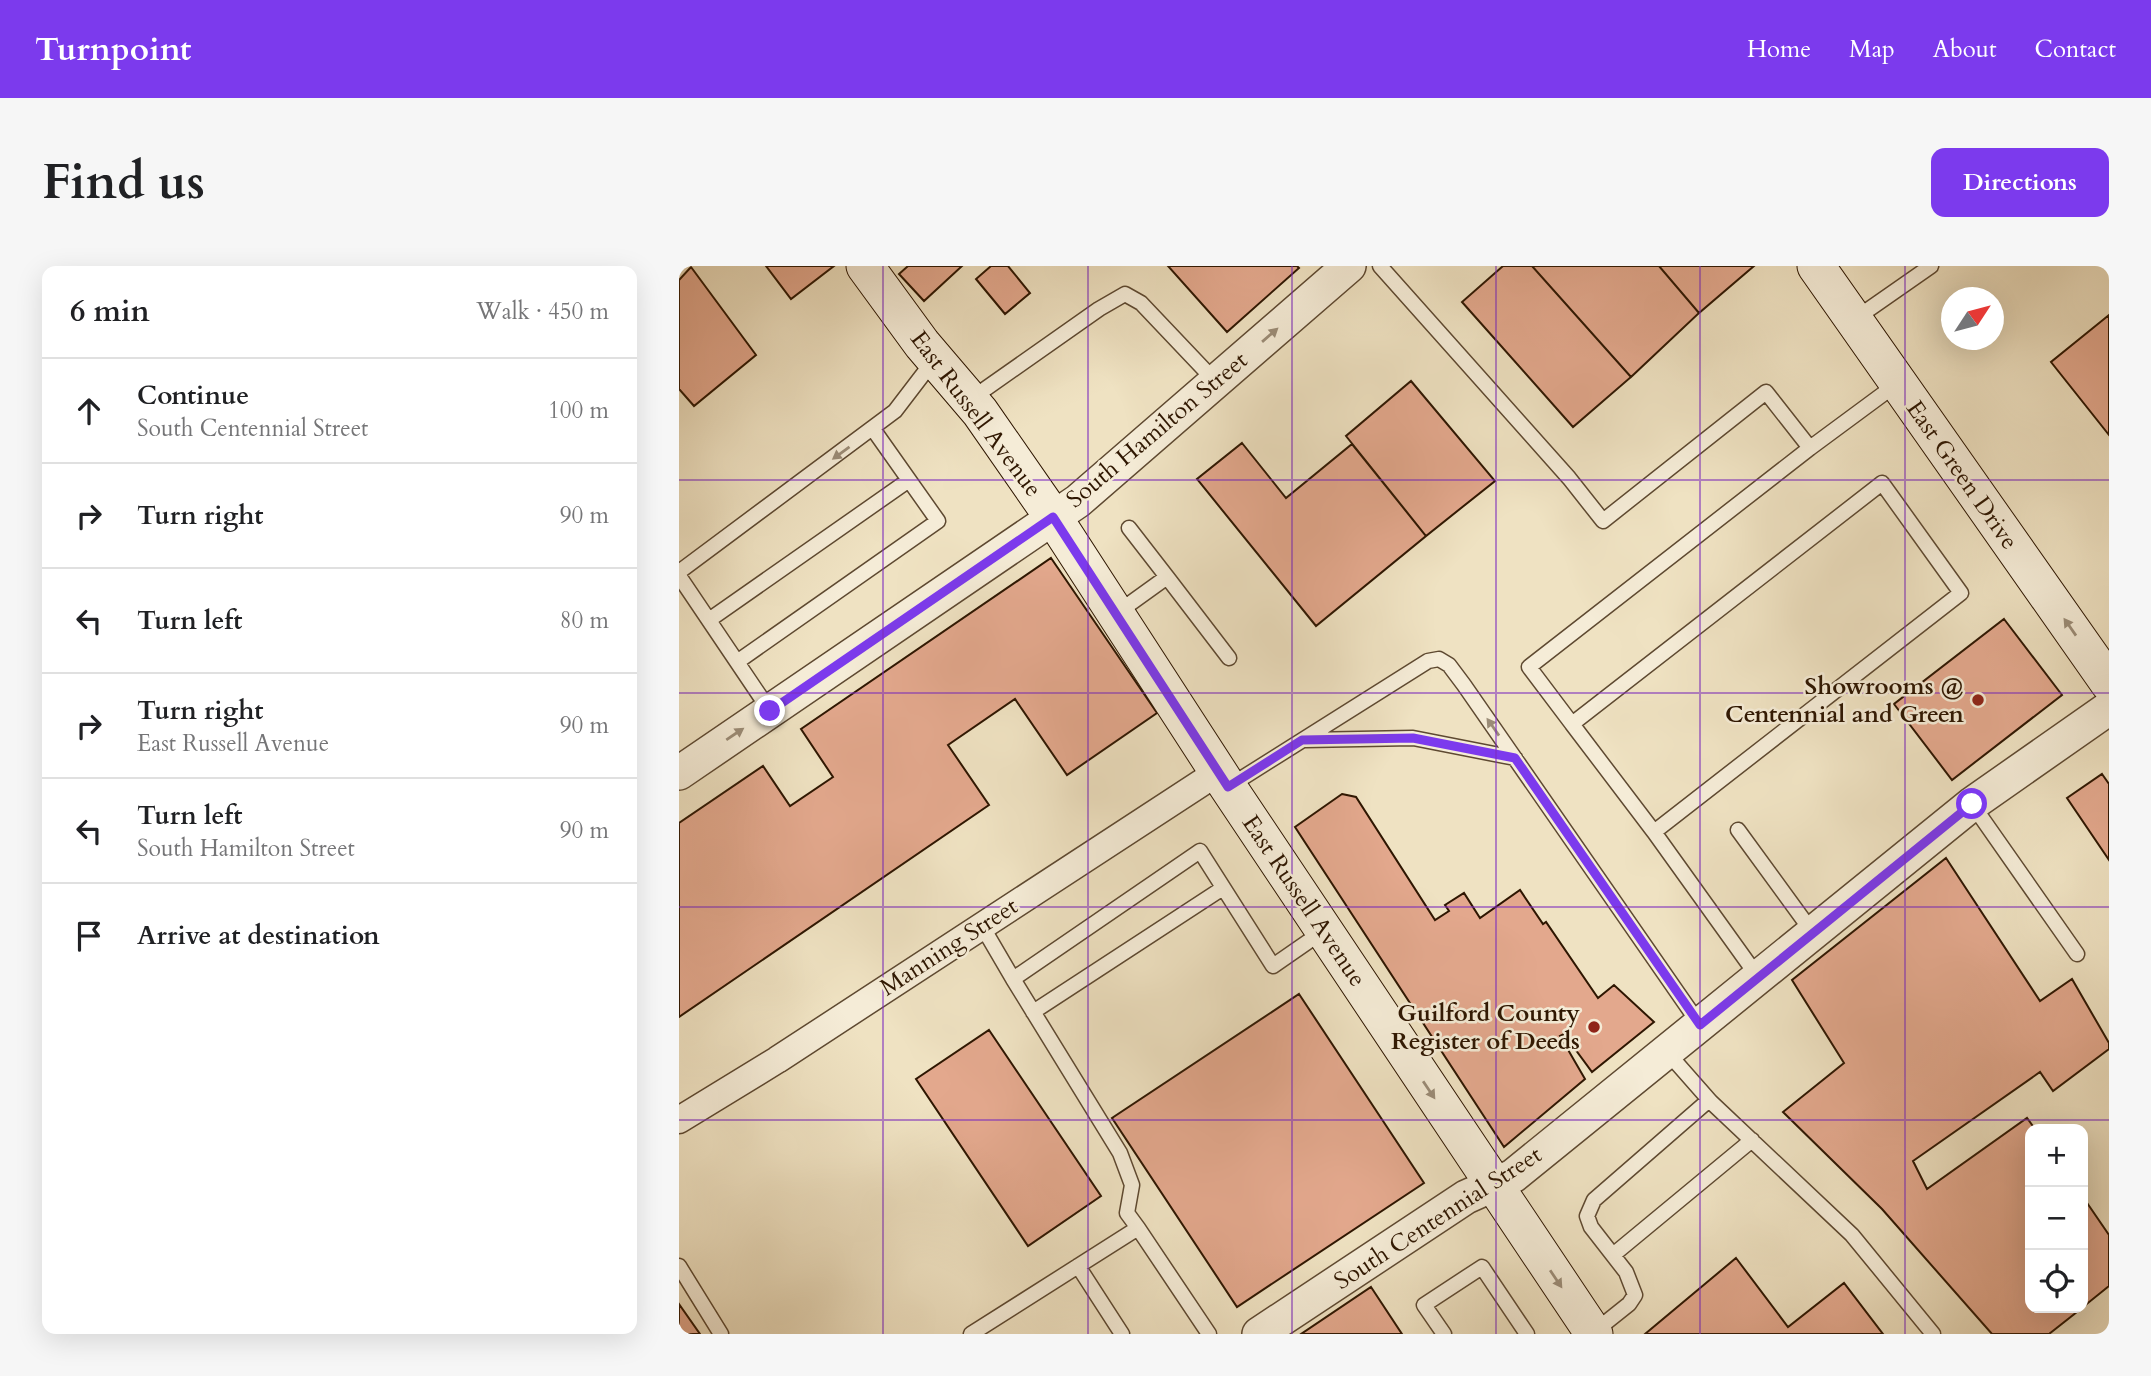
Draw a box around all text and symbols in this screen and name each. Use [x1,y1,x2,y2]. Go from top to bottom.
text: Turnpoint [35,27,191,72]
text: Home [1747,33,1811,66]
text: Map [1849,33,1895,66]
text: About [1933,33,1997,66]
text: Contact [2035,33,2116,66]
button: Directions [1931,148,2109,217]
text: Find us [42,149,205,216]
north arrow [1941,287,2004,350]
text: 6 min [70,291,150,332]
text: Walk · 450 m [476,296,609,327]
street label: East Russell Avenue [902,324,1050,504]
one-way arrow [1261,327,1279,343]
street label: South Hamilton Street [1059,344,1255,516]
text: Continue [137,378,249,413]
icon: ahead [70,392,108,430]
street label: East Green Drive [1898,394,2026,556]
text: 100 m [548,395,609,426]
text: South Centennial Street [137,413,368,444]
one-way arrow [832,446,850,460]
icon: right [70,497,108,535]
text: Turn right [137,498,264,533]
text: 90 m [560,500,609,531]
icon: left [70,602,108,640]
text: Turn left [137,603,242,638]
text: 80 m [560,605,609,636]
one-way arrow [2063,618,2077,636]
place label: Showrooms @ Centennial and Green [1725,670,1965,731]
marker: Showrooms @ Centennial and Green [1970,692,1986,708]
text: Turn right [137,693,264,728]
route end [754,695,785,726]
icon: right [70,707,108,745]
text: 90 m [560,710,609,741]
one-way arrow [1486,718,1500,736]
one-way arrow [726,727,744,741]
text: East Russell Avenue [137,728,329,759]
route start [1956,788,1987,819]
text: Turn left [137,798,242,833]
street label: East Russell Avenue [1234,809,1374,993]
icon: left [70,812,108,850]
text: 90 m [560,815,609,846]
text: South Hamilton Street [137,833,355,864]
street label: Manning Street [874,890,1025,1004]
icon: arrive [70,917,108,955]
text: Arrive at destination [137,918,380,953]
place label: Guilford County Register of Deeds [1391,997,1580,1058]
marker: Guilford County Register of Deeds [1586,1019,1602,1035]
one-way arrow [1423,1080,1436,1100]
map controls [2025,1124,2088,1313]
button: + [2025,1124,2088,1187]
street label: South Centennial Street [1328,1138,1549,1298]
button: − [2025,1187,2088,1250]
button: locate [2025,1250,2088,1313]
one-way arrow [1549,1270,1563,1288]

